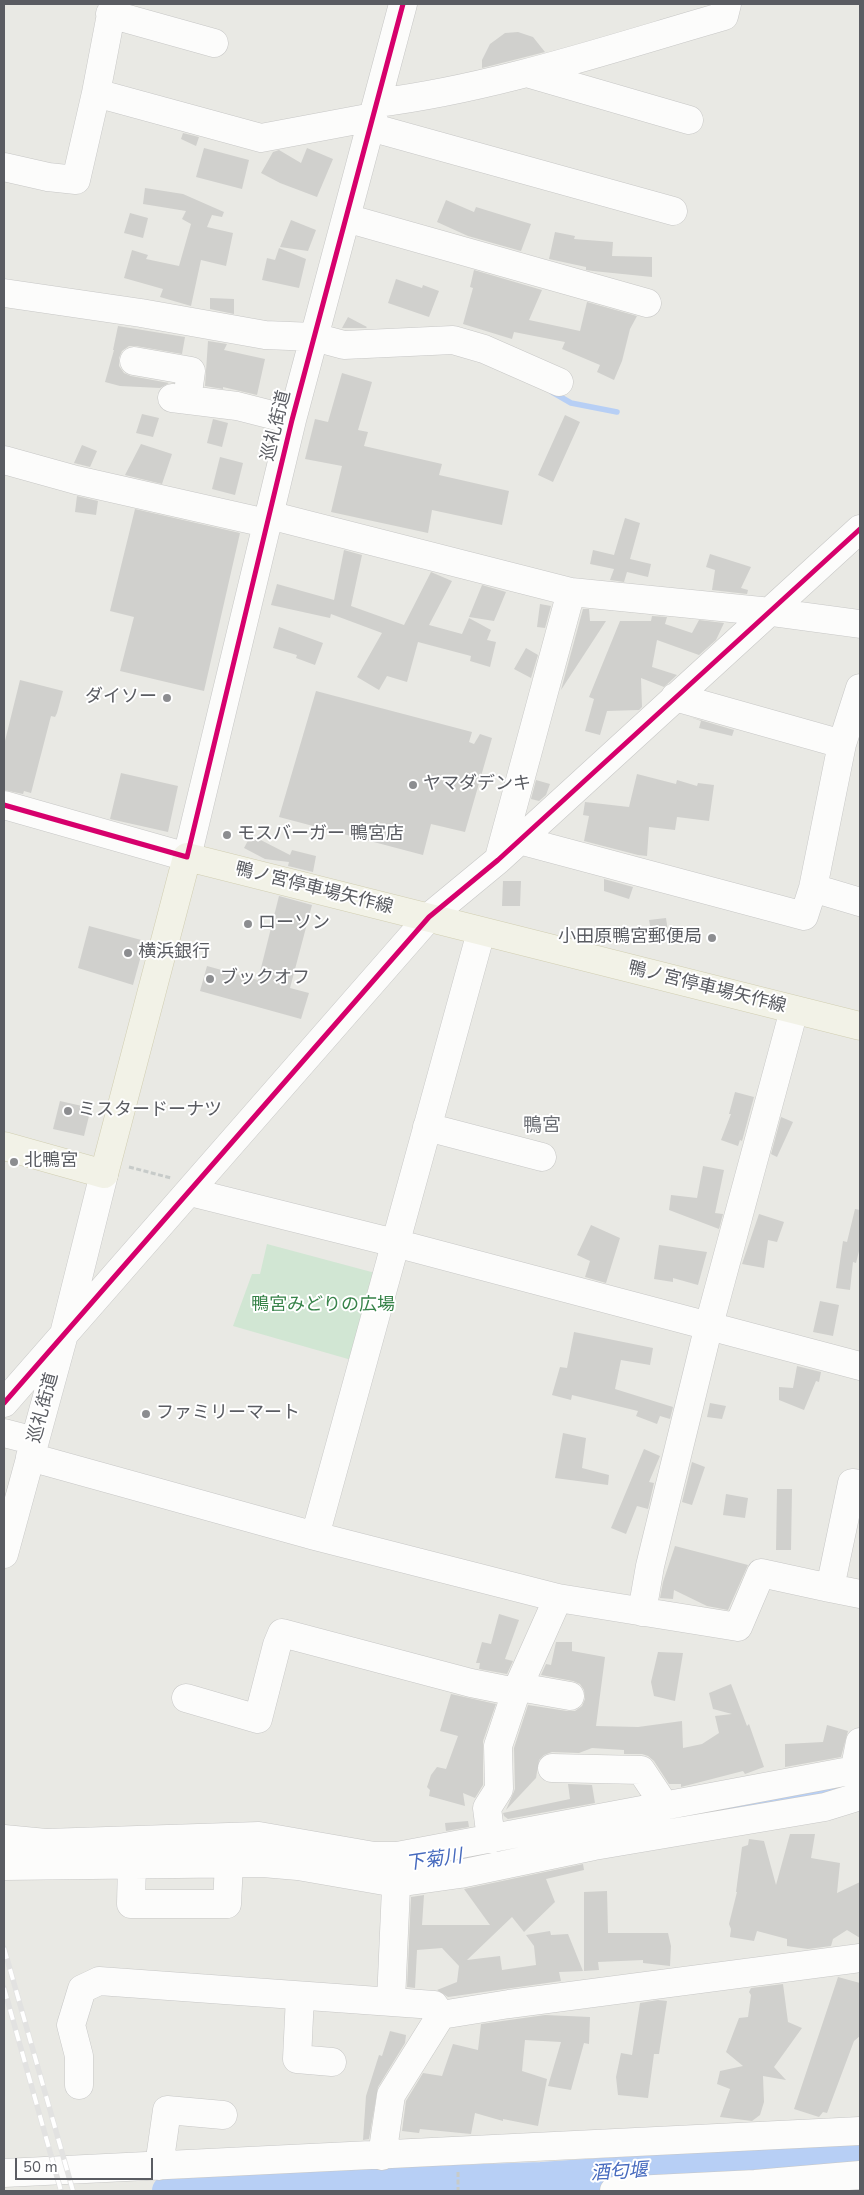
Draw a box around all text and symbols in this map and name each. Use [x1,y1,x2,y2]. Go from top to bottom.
street label: 巡礼街道 [258,388,296,464]
place label: ダイソー [85,687,157,709]
marker: ダイソー [161,692,173,704]
place label: ヤマダデンキ [423,774,531,796]
marker: ヤマダデンキ [407,779,419,791]
place label: モスバーガー 鴨宮店 [237,824,404,846]
marker: モスバーガー 鴨宮店 [221,829,233,841]
street label: 鴨ノ宮停車場矢作線 [233,859,395,919]
place label: ローソン [258,913,330,935]
marker: ローソン [242,918,254,930]
place label: 小田原鴨宮郵便局 [558,927,702,949]
marker: 小田原鴨宮郵便局 [706,932,718,944]
place label: 横浜銀行 [138,942,210,964]
marker: 横浜銀行 [122,947,134,959]
street label: 鴨ノ宮停車場矢作線 [626,958,788,1018]
place label: ブックオフ [220,968,310,990]
marker: ブックオフ [204,973,216,985]
place label: ミスタードーナツ [78,1100,222,1122]
marker: ミスタードーナツ [62,1105,74,1117]
district label: 鴨宮 [523,1115,561,1137]
place label: 北鴨宮 [24,1151,78,1173]
marker: 北鴨宮 [8,1156,20,1168]
park label: 鴨宮みどりの広場 [251,1295,395,1317]
street label: 巡礼街道 [24,1370,64,1446]
place label: ファミリーマート [156,1403,300,1425]
marker: ファミリーマート [140,1408,152,1420]
water label: 下菊川 [404,1846,464,1876]
scale bar [18,2148,155,2180]
text: 50 m [23,2157,58,2177]
water label: 酒匂堰 [590,2160,648,2186]

